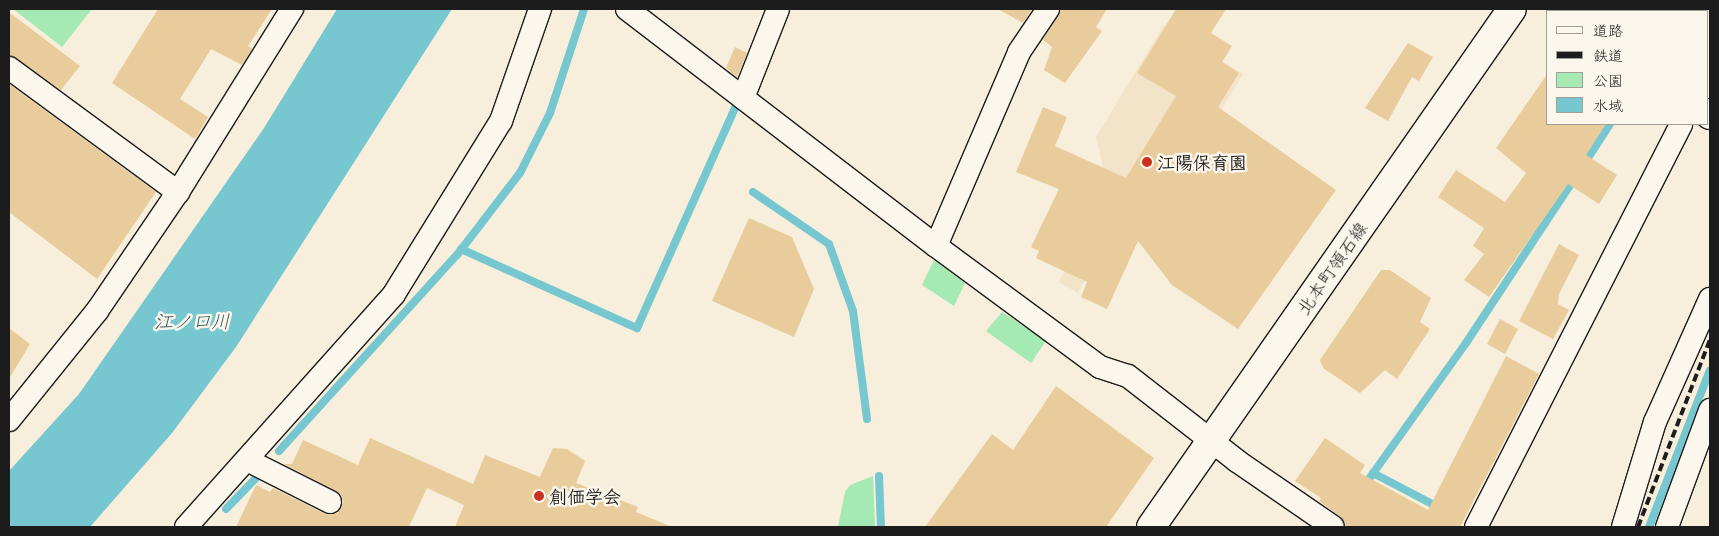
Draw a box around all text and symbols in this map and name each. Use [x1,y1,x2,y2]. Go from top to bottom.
legend [1546,10,1709,125]
text: 道路 [1593,18,1623,41]
text: 鉄道 [1593,43,1623,66]
text: 公園 [1593,68,1623,91]
text: 水域 [1593,93,1623,116]
place label: 江陽保育園 [1157,151,1247,173]
marker: 江陽保育園 [1141,156,1153,168]
street label: 北本町領石線 [1292,218,1372,318]
water label: 江ノ口川 [154,310,230,332]
place label: 創価学会 [549,485,621,507]
marker: 創価学会 [533,490,545,502]

